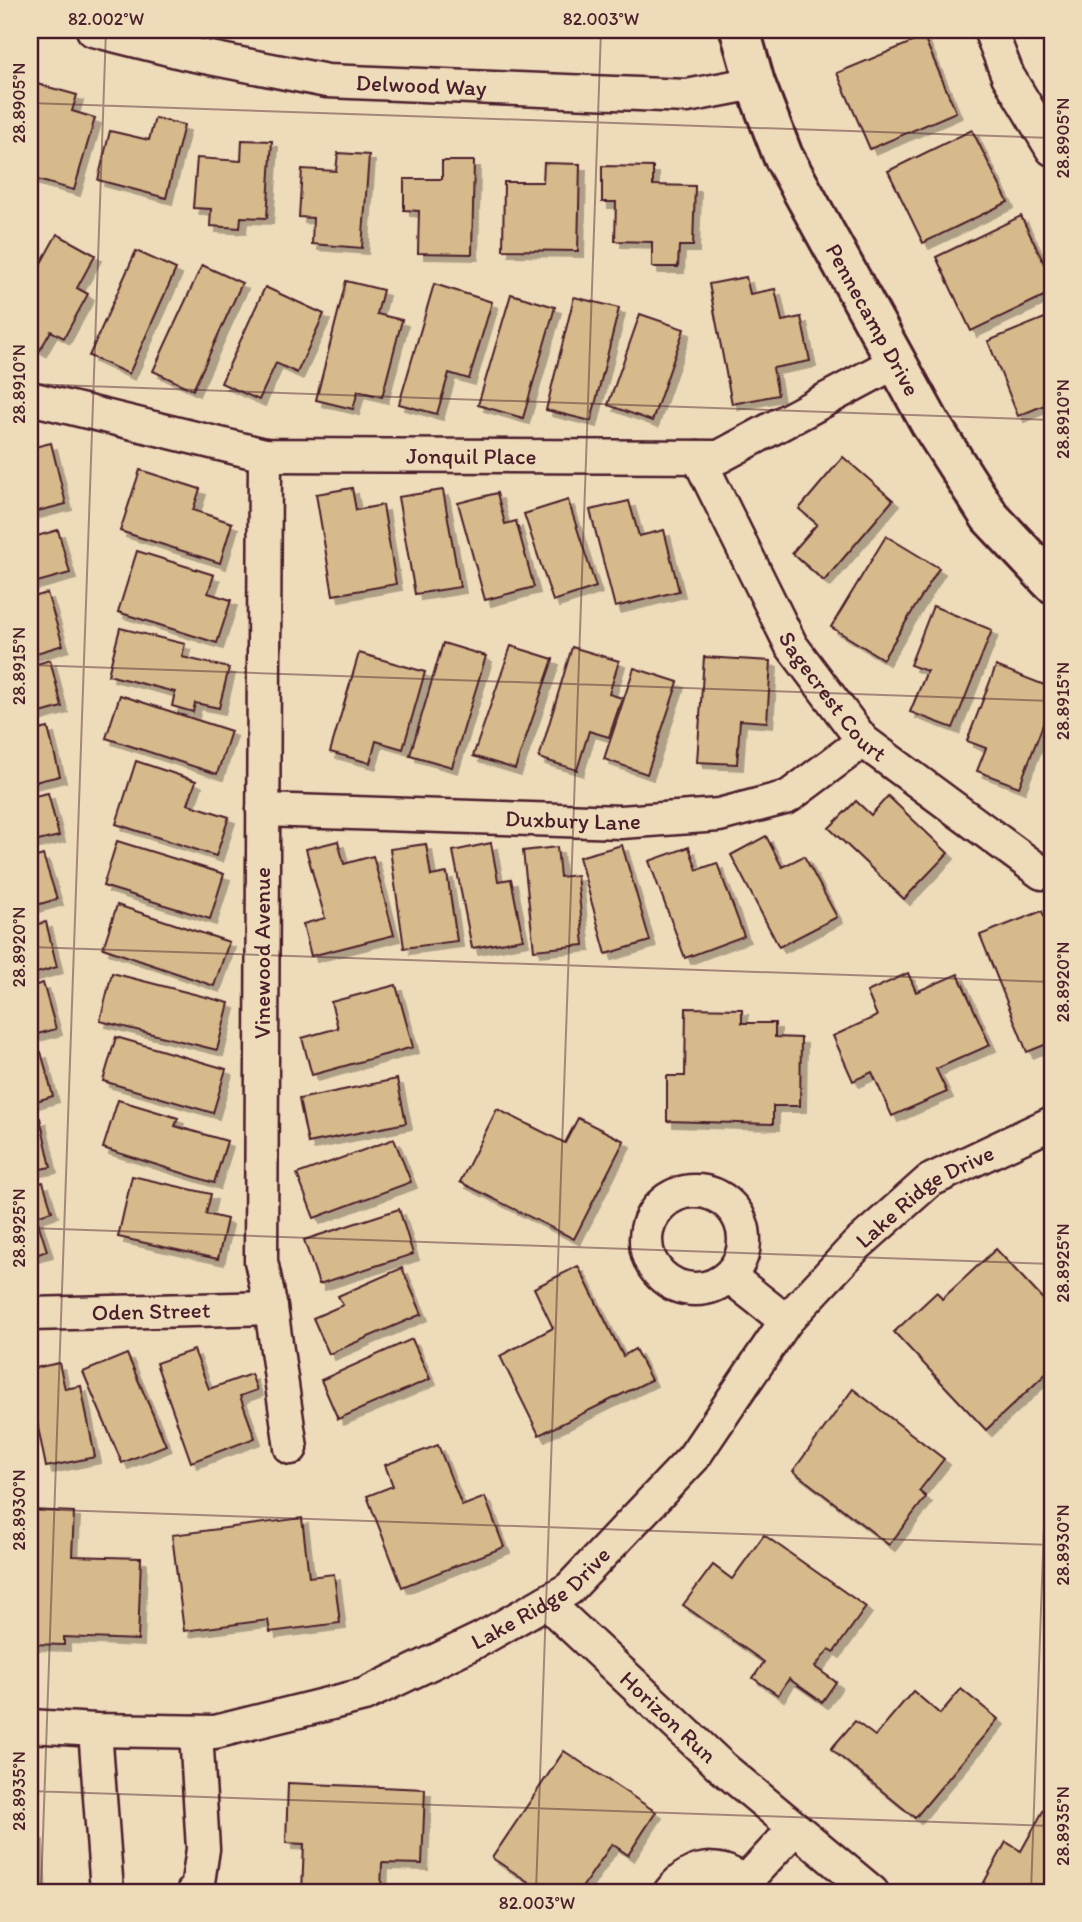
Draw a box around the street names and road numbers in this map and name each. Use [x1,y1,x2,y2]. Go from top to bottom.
street label: Delwood Way [355,68,488,102]
street label: Pennecamp Drive [820,238,926,401]
street label: Jonquil Place [406,442,536,470]
street label: Sagecrest Court [772,627,892,768]
street label: Duxbury Lane [504,804,642,836]
street label: Vinewood Avenue [248,867,276,1039]
street label: Lake Ridge Drive [850,1138,998,1254]
street label: Oden Street [91,1296,211,1326]
street label: Lake Ridge Drive [466,1541,616,1656]
street label: Horizon Run [614,1665,723,1769]

